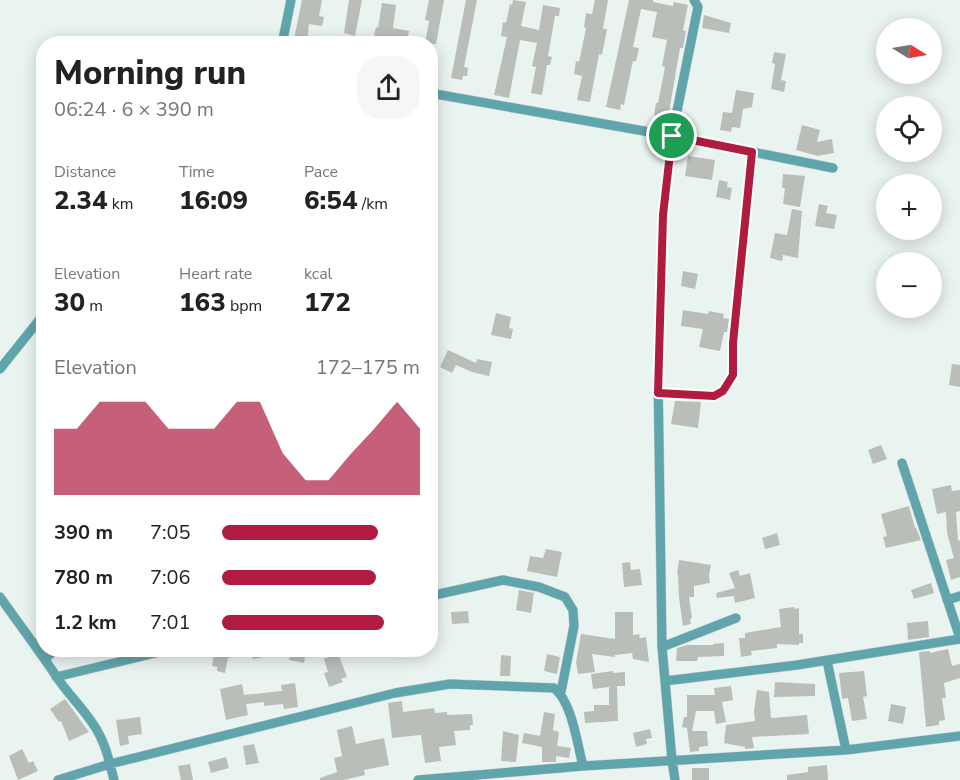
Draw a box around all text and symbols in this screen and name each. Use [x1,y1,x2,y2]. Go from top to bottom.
north arrow [876,18,942,84]
map controls [876,18,942,318]
text: Morning run [54,51,246,96]
button: share [357,56,420,119]
text: 06:24 · 6 × 390 m [54,96,214,123]
button: locate [876,96,942,162]
pin [646,110,697,161]
icon: arrive [655,119,688,152]
text: Distance [54,161,116,183]
text: Time [179,161,215,183]
text: Pace [304,161,338,183]
button: + [876,174,942,240]
text: 2.34 [54,183,108,218]
text: 16:09 [179,183,248,218]
text: 6:54 [304,183,358,218]
text: km [108,193,133,215]
text: /km [358,193,388,215]
button: − [876,252,942,318]
text: Elevation [54,263,120,285]
text: Heart rate [179,263,252,285]
text: kcal [304,263,332,285]
text: 30 [54,285,85,320]
text: 163 [179,285,226,320]
text: 172 [304,285,351,320]
text: m [85,295,103,317]
text: bpm [226,295,262,317]
text: Elevation [54,354,137,381]
text: 172–175 m [316,354,420,381]
text: 390 m [54,519,113,546]
text: 7:05 [150,519,191,546]
text: 780 m [54,564,113,591]
text: 7:06 [150,564,191,591]
text: 1.2 km [54,609,117,636]
text: 7:01 [150,609,191,636]

